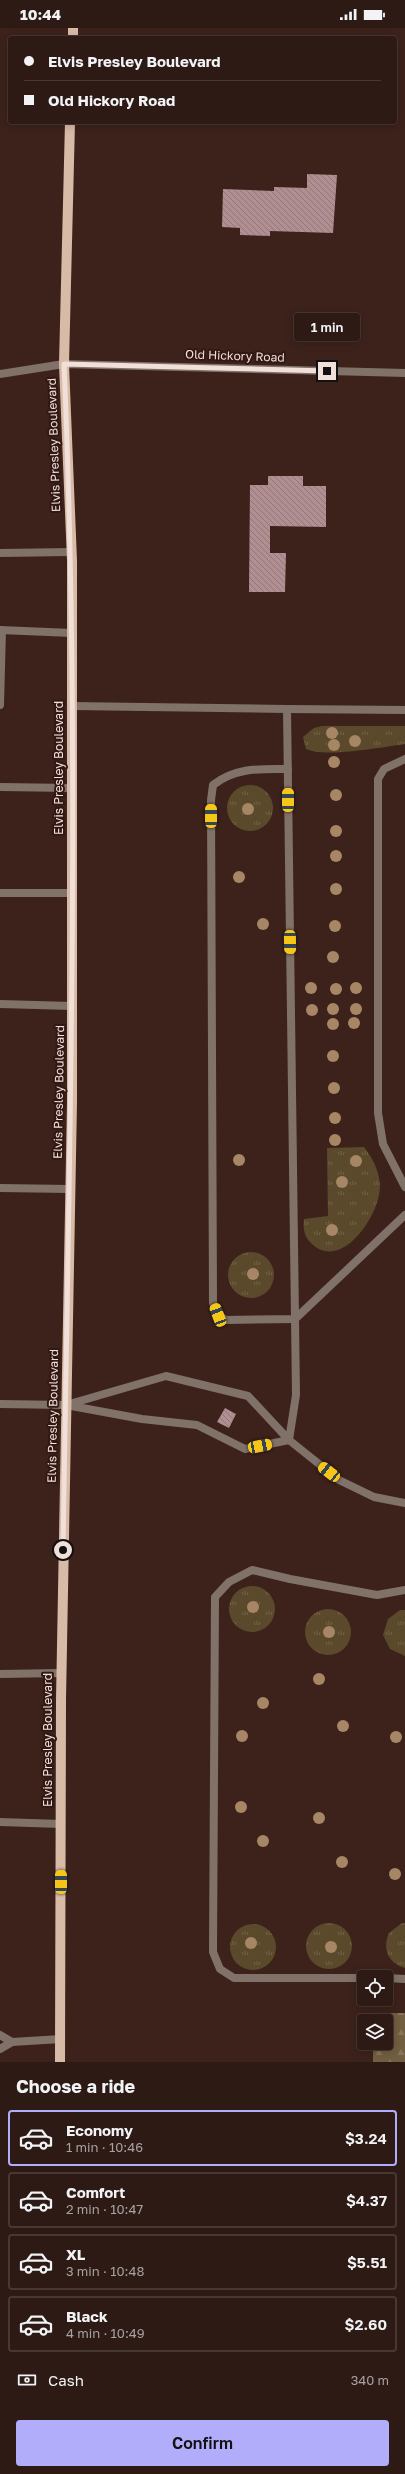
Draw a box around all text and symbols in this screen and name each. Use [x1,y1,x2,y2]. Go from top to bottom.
text: 10:44 [20,5,61,23]
text: Elvis Presley Boulevard [48,52,221,70]
text: Old Hickory Road [48,91,175,109]
callout: 1 min [294,313,360,341]
text: 1 min [311,319,343,335]
street label: Old Hickory Road [185,346,285,365]
route end [318,362,336,380]
street label: Elvis Presley Boulevard [44,378,63,512]
street label: Elvis Presley Boulevard [51,701,66,835]
car [282,788,294,812]
car [205,804,217,828]
car [284,930,296,954]
street label: Elvis Presley Boulevard [50,1025,67,1159]
car [208,1302,228,1328]
street label: Elvis Presley Boulevard [44,1349,61,1483]
car [247,1438,273,1454]
car [316,1460,342,1484]
route start [54,1541,72,1559]
street label: Elvis Presley Boulevard [40,1673,55,1807]
car [55,1870,67,1894]
map controls [357,1970,393,2050]
button: locate [357,1970,393,2006]
button: layers [357,2014,393,2050]
text: Choose a ride [16,2075,135,2097]
icon: car [18,2120,54,2156]
text: Economy [66,2121,133,2139]
text: $3.24 [345,2129,387,2147]
text: 1 min · 10:46 [66,2139,143,2155]
icon: car [18,2182,54,2218]
text: Comfort [66,2183,125,2201]
text: $4.37 [346,2191,387,2209]
text: 2 min · 10:47 [66,2201,143,2217]
icon: car [18,2244,54,2280]
text: XL [66,2245,85,2263]
text: $5.51 [347,2253,387,2271]
text: 3 min · 10:48 [66,2263,144,2279]
icon: car [18,2306,54,2342]
text: Black [66,2307,108,2325]
text: $2.60 [345,2315,387,2333]
text: 4 min · 10:49 [66,2325,145,2341]
icon: cash [16,2369,38,2391]
text: Cash [48,2371,84,2389]
text: 340 m [351,2372,389,2388]
button: Confirm [16,2420,389,2466]

